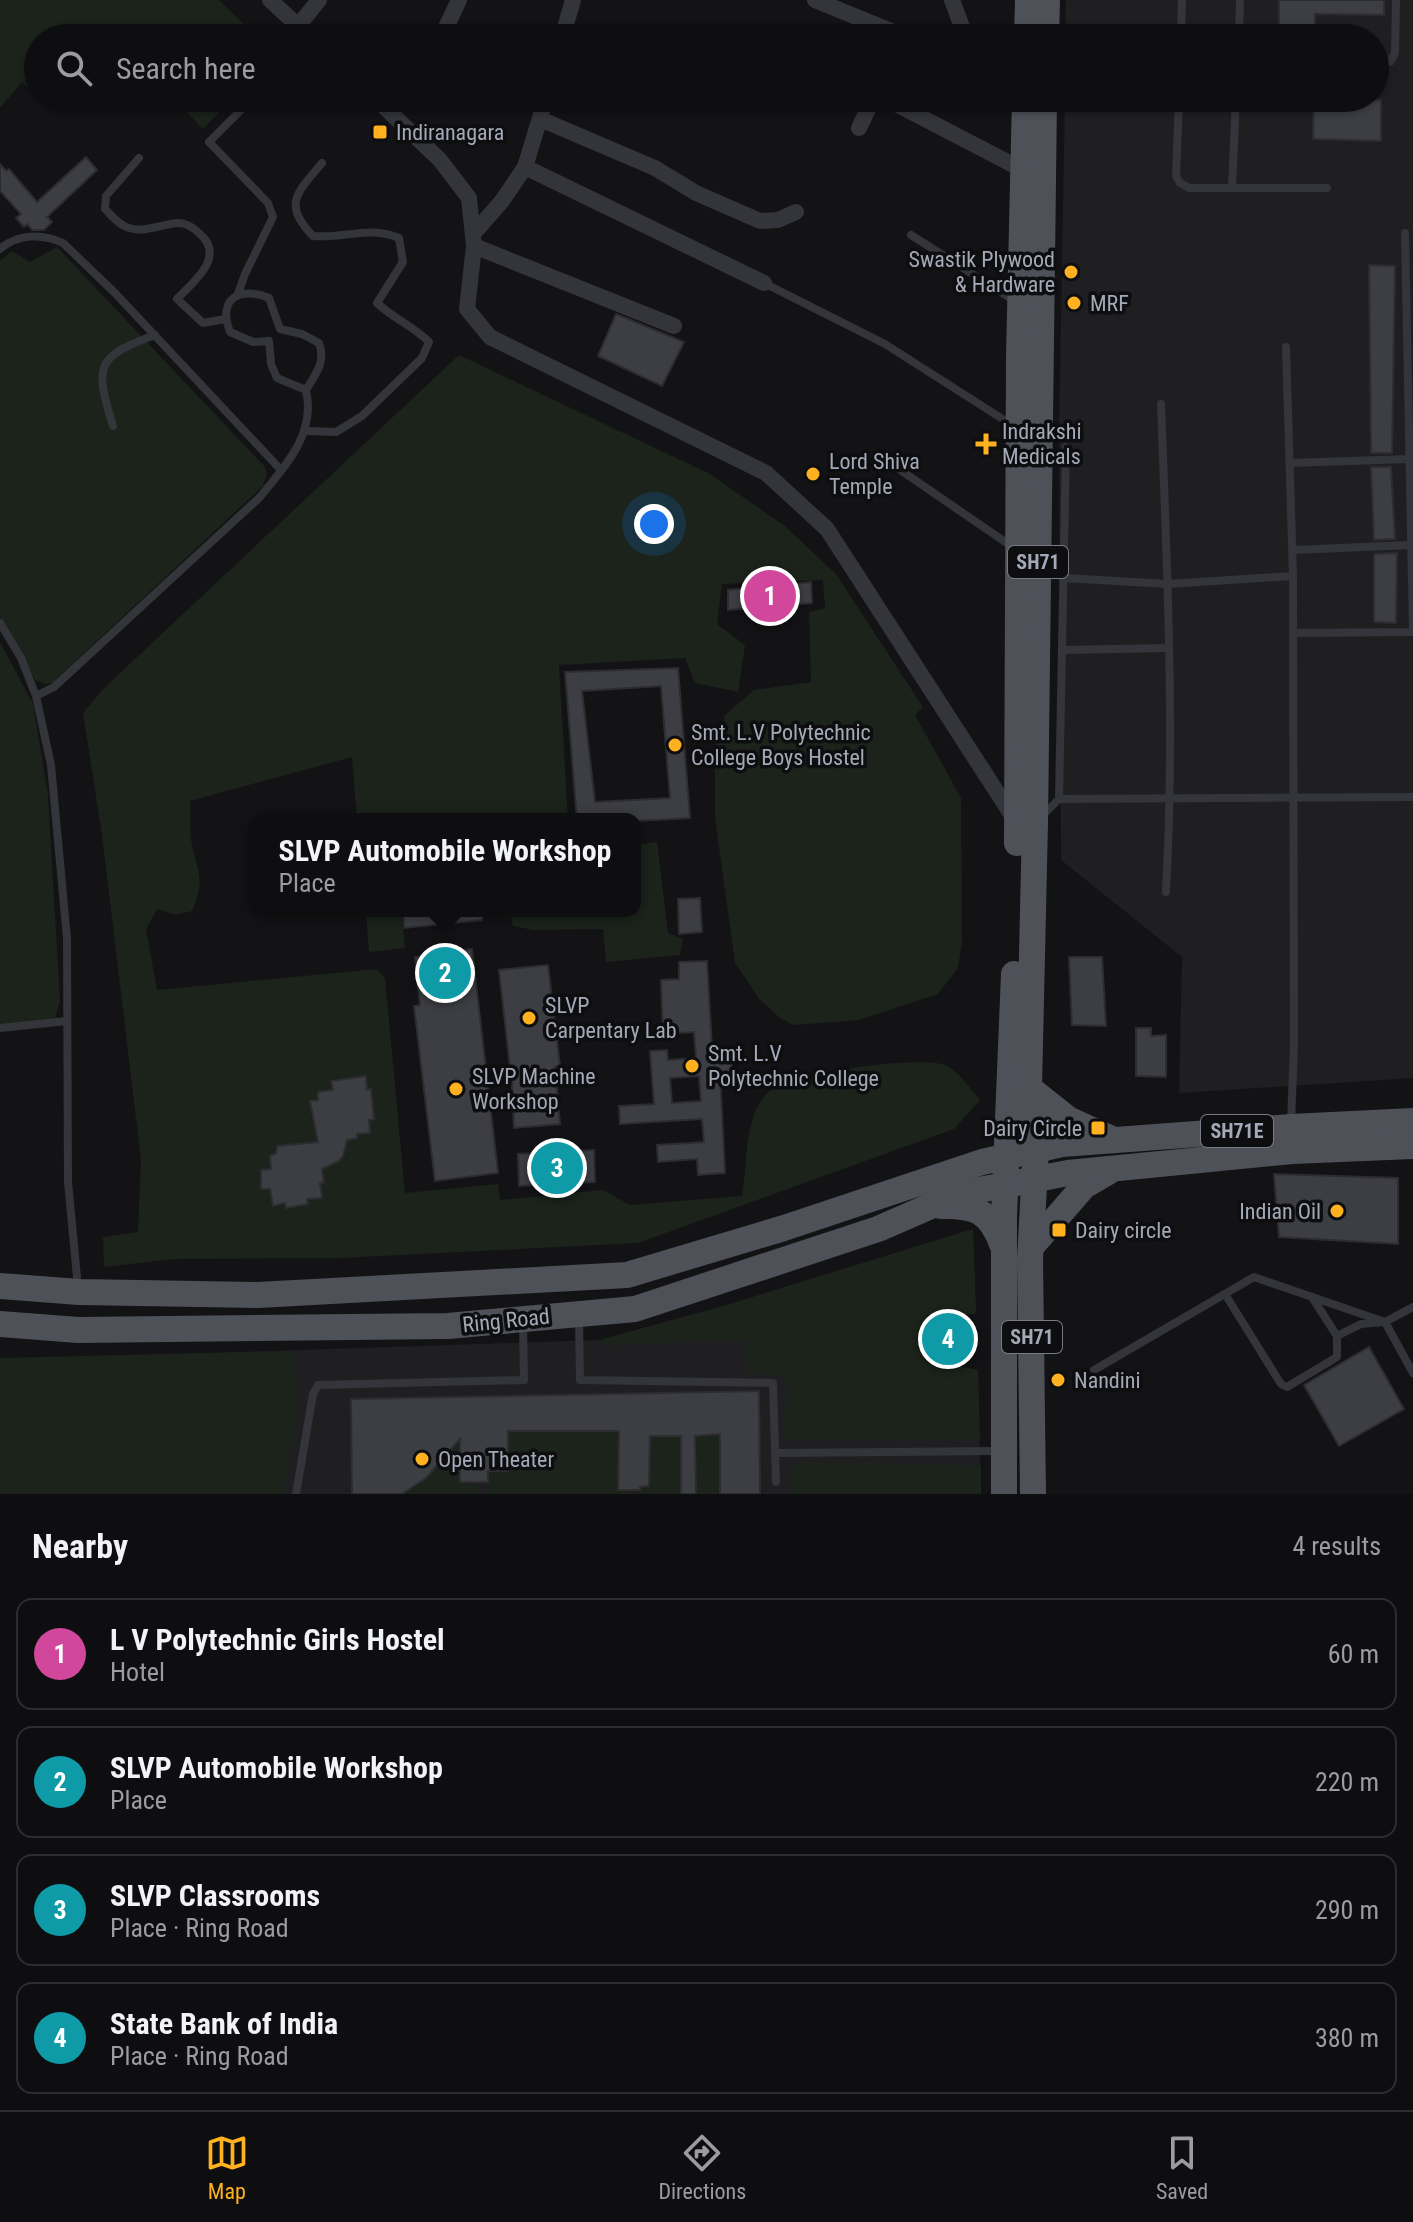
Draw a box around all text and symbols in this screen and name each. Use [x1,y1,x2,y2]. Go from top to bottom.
search box [24,24,1389,112]
icon: search [52,46,96,90]
text: Search here [116,51,256,86]
place label: Indiranagara [396,120,504,145]
marker: Indiranagara [371,123,389,141]
place label: Swastik Plywood & Hardware [908,247,1055,297]
marker: Swastik Plywood & Hardware [1062,263,1080,281]
place label: MRF [1090,291,1129,316]
marker: MRF [1065,294,1083,312]
place label: Indrakshi Medicals [1002,419,1082,469]
marker: Indrakshi Medicals [977,435,995,453]
place label: Lord Shiva Temple [829,449,920,499]
marker: Lord Shiva Temple [804,465,822,483]
your location [634,504,674,544]
road number: SH71 [1008,546,1068,578]
pin: 1 [744,566,796,626]
place label: Smt. L.V Polytechnic College Boys Hostel [691,720,871,770]
marker: Smt. L.V Polytechnic College Boys Hostel [666,736,684,754]
popup [249,813,641,917]
text: SLVP Automobile Workshop [279,833,611,868]
text: Place [279,868,336,898]
pin: 2 [419,943,471,1003]
place label: SLVP Carpentary Lab [545,993,677,1043]
marker: SLVP Carpentary Lab [520,1009,538,1027]
place label: Smt. L.V Polytechnic College [708,1041,879,1091]
marker: Smt. L.V Polytechnic College [683,1057,701,1075]
place label: SLVP Machine Workshop [472,1064,596,1114]
marker: SLVP Machine Workshop [447,1080,465,1098]
road number: SH71E [1201,1115,1273,1147]
place label: Dairy Circle [983,1116,1082,1141]
marker: Dairy Circle [1089,1119,1107,1137]
pin: 3 [531,1138,583,1198]
place label: Indian Oil [1239,1199,1321,1224]
marker: Indian Oil [1328,1202,1346,1220]
place label: Dairy circle [1075,1218,1172,1243]
marker: Dairy circle [1050,1221,1068,1239]
street label: Ring Road [461,1303,551,1337]
pin: 4 [922,1309,974,1369]
road number: SH71 [1002,1321,1062,1353]
place label: Nandini [1074,1368,1141,1393]
marker: Nandini [1049,1371,1067,1389]
place label: Open Theater [438,1447,554,1472]
marker: Open Theater [413,1450,431,1468]
text: Nearby [32,1526,128,1566]
text: 4 results [1292,1531,1381,1561]
text: L V Polytechnic Girls Hostel [110,1622,445,1657]
text: 1 [53,1639,67,1669]
text: 60 m [1328,1639,1379,1669]
text: Hotel [110,1657,165,1687]
text: SLVP Automobile Workshop [110,1750,443,1785]
text: 2 [53,1767,67,1797]
text: 220 m [1315,1767,1379,1797]
text: Place [110,1785,167,1815]
text: SLVP Classrooms [110,1878,320,1913]
text: 3 [53,1895,67,1925]
text: 290 m [1315,1895,1379,1925]
text: Place · Ring Road [110,1913,289,1943]
text: State Bank of India [110,2006,338,2041]
text: 4 [53,2023,67,2053]
text: 380 m [1315,2023,1379,2053]
text: Place · Ring Road [110,2041,289,2071]
tab: Map [205,2131,249,2204]
tab: Directions [658,2131,746,2204]
tab: Saved [1156,2131,1208,2204]

